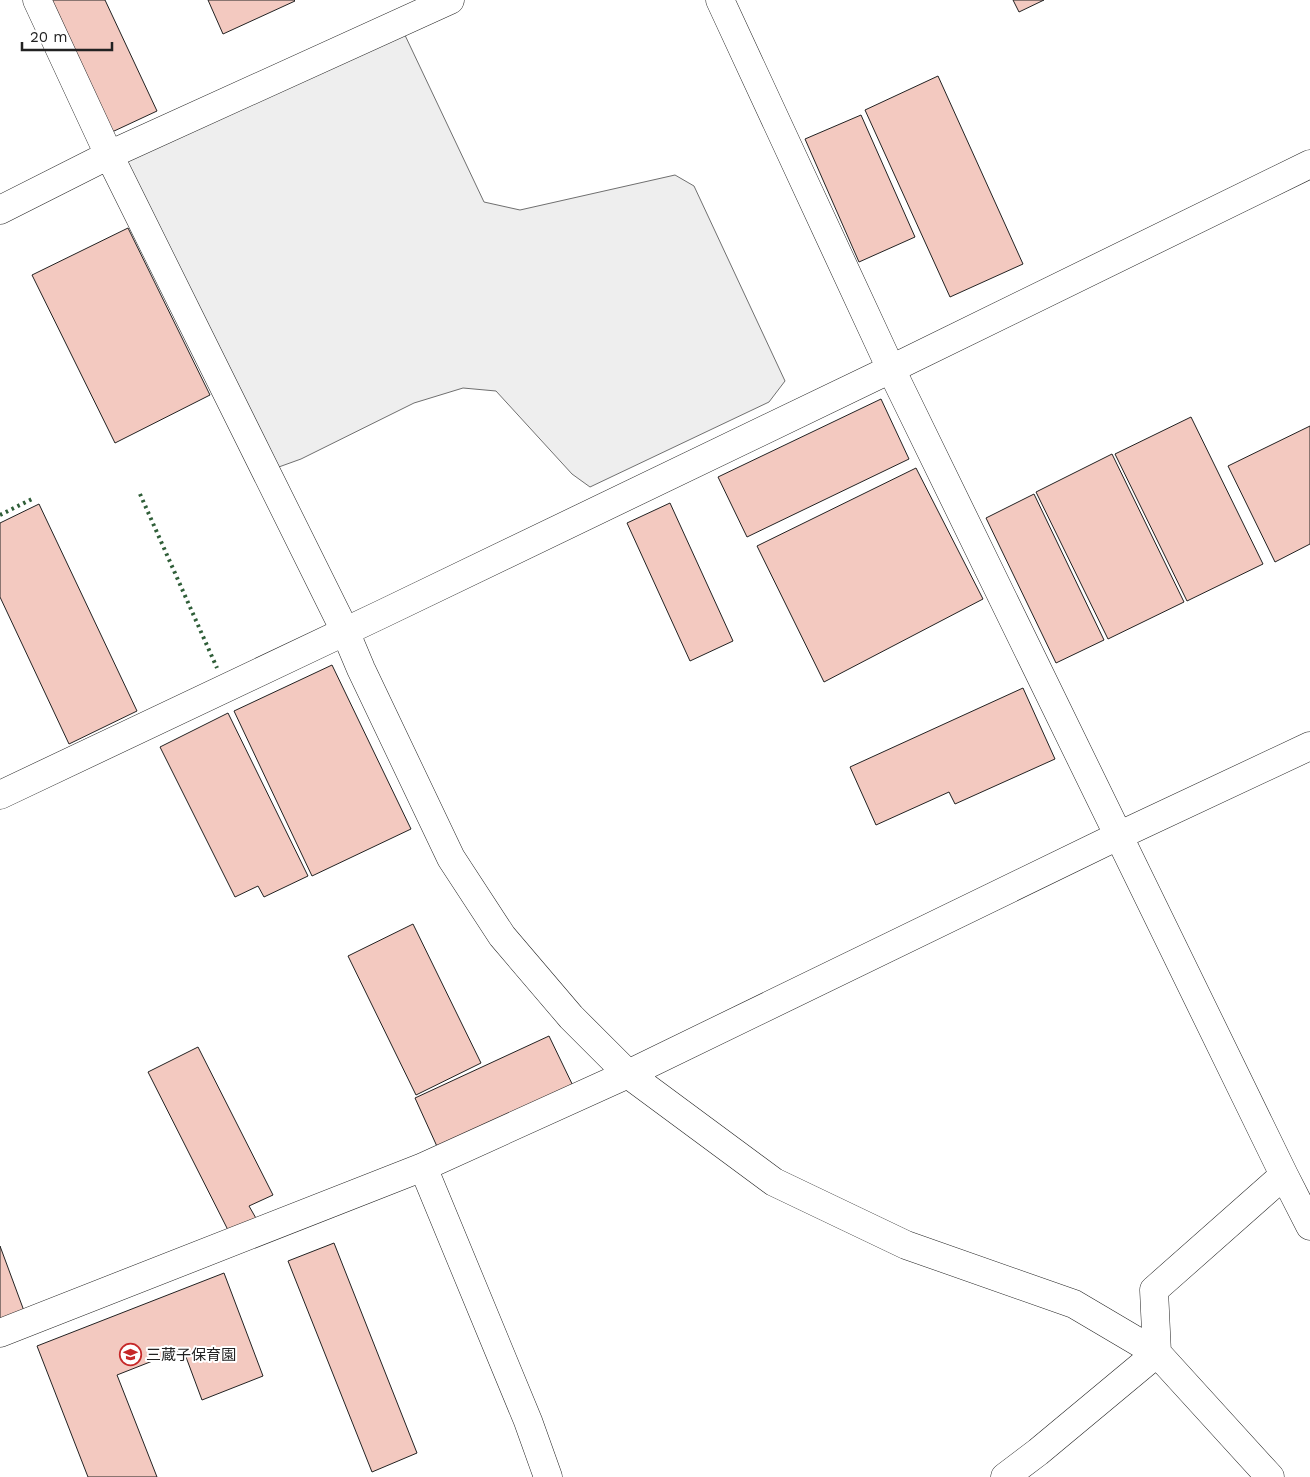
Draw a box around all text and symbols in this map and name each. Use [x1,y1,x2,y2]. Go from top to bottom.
scale bar [22,20,112,52]
text: 20 m [30,28,68,46]
school or university icon: 三蔵子保育園 [118,1343,142,1367]
place label: 三蔵子保育園 [146,1346,236,1364]

